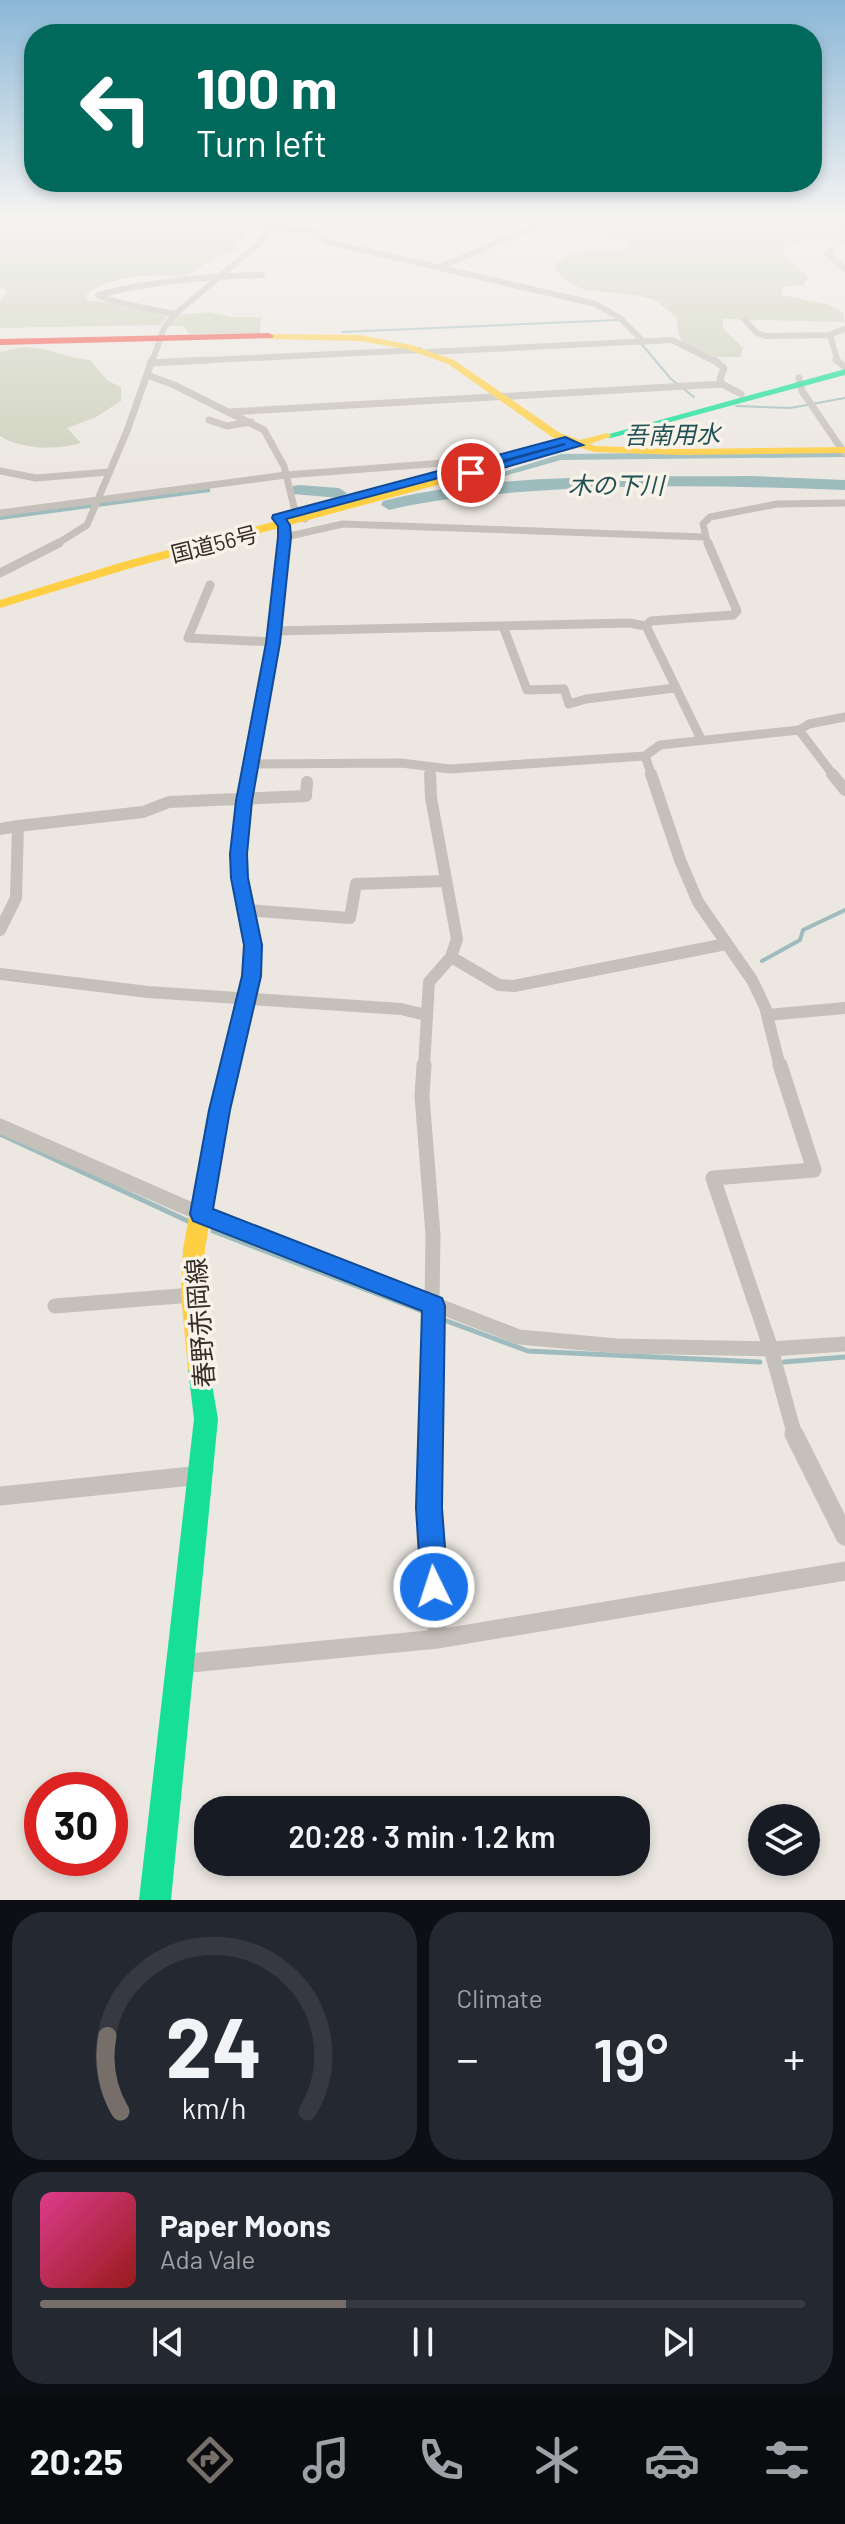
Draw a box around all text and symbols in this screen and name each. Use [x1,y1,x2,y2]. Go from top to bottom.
text: 100 m [196,53,338,120]
icon: left [64,56,168,160]
text: Turn left [196,121,327,164]
water label: 吾南用水 [624,419,723,449]
pin [437,439,505,507]
icon: arrive [449,451,493,495]
water label: 木の下川 [568,470,667,499]
street label: 国道56号 [168,520,260,566]
street label: 春野赤岡線 [179,1257,219,1389]
position arrow [392,1545,476,1629]
speed limit sign: 30 [24,1772,128,1876]
map controls [748,1804,820,1876]
button: layers [748,1804,820,1876]
text: 20:28 · 3 min · 1.2 km [289,1818,555,1854]
text: Climate [457,1982,543,2013]
text: 24 [166,1995,263,2095]
text: 19° [593,2022,668,2094]
text: − [457,2031,479,2084]
text: + [783,2031,805,2084]
text: km/h [182,2090,247,2125]
text: Paper Moons [160,2207,331,2243]
text: Ada Vale [160,2243,255,2274]
icon: previous [146,2320,190,2364]
icon: pause [401,2320,445,2364]
icon: next [656,2320,700,2364]
icon: directions [182,2432,238,2488]
icon: music [298,2432,354,2488]
icon: phone [413,2432,469,2488]
icon: climate [529,2432,585,2488]
icon: car [644,2432,700,2488]
icon: filters [759,2432,815,2488]
text: 20:25 [30,2439,123,2482]

